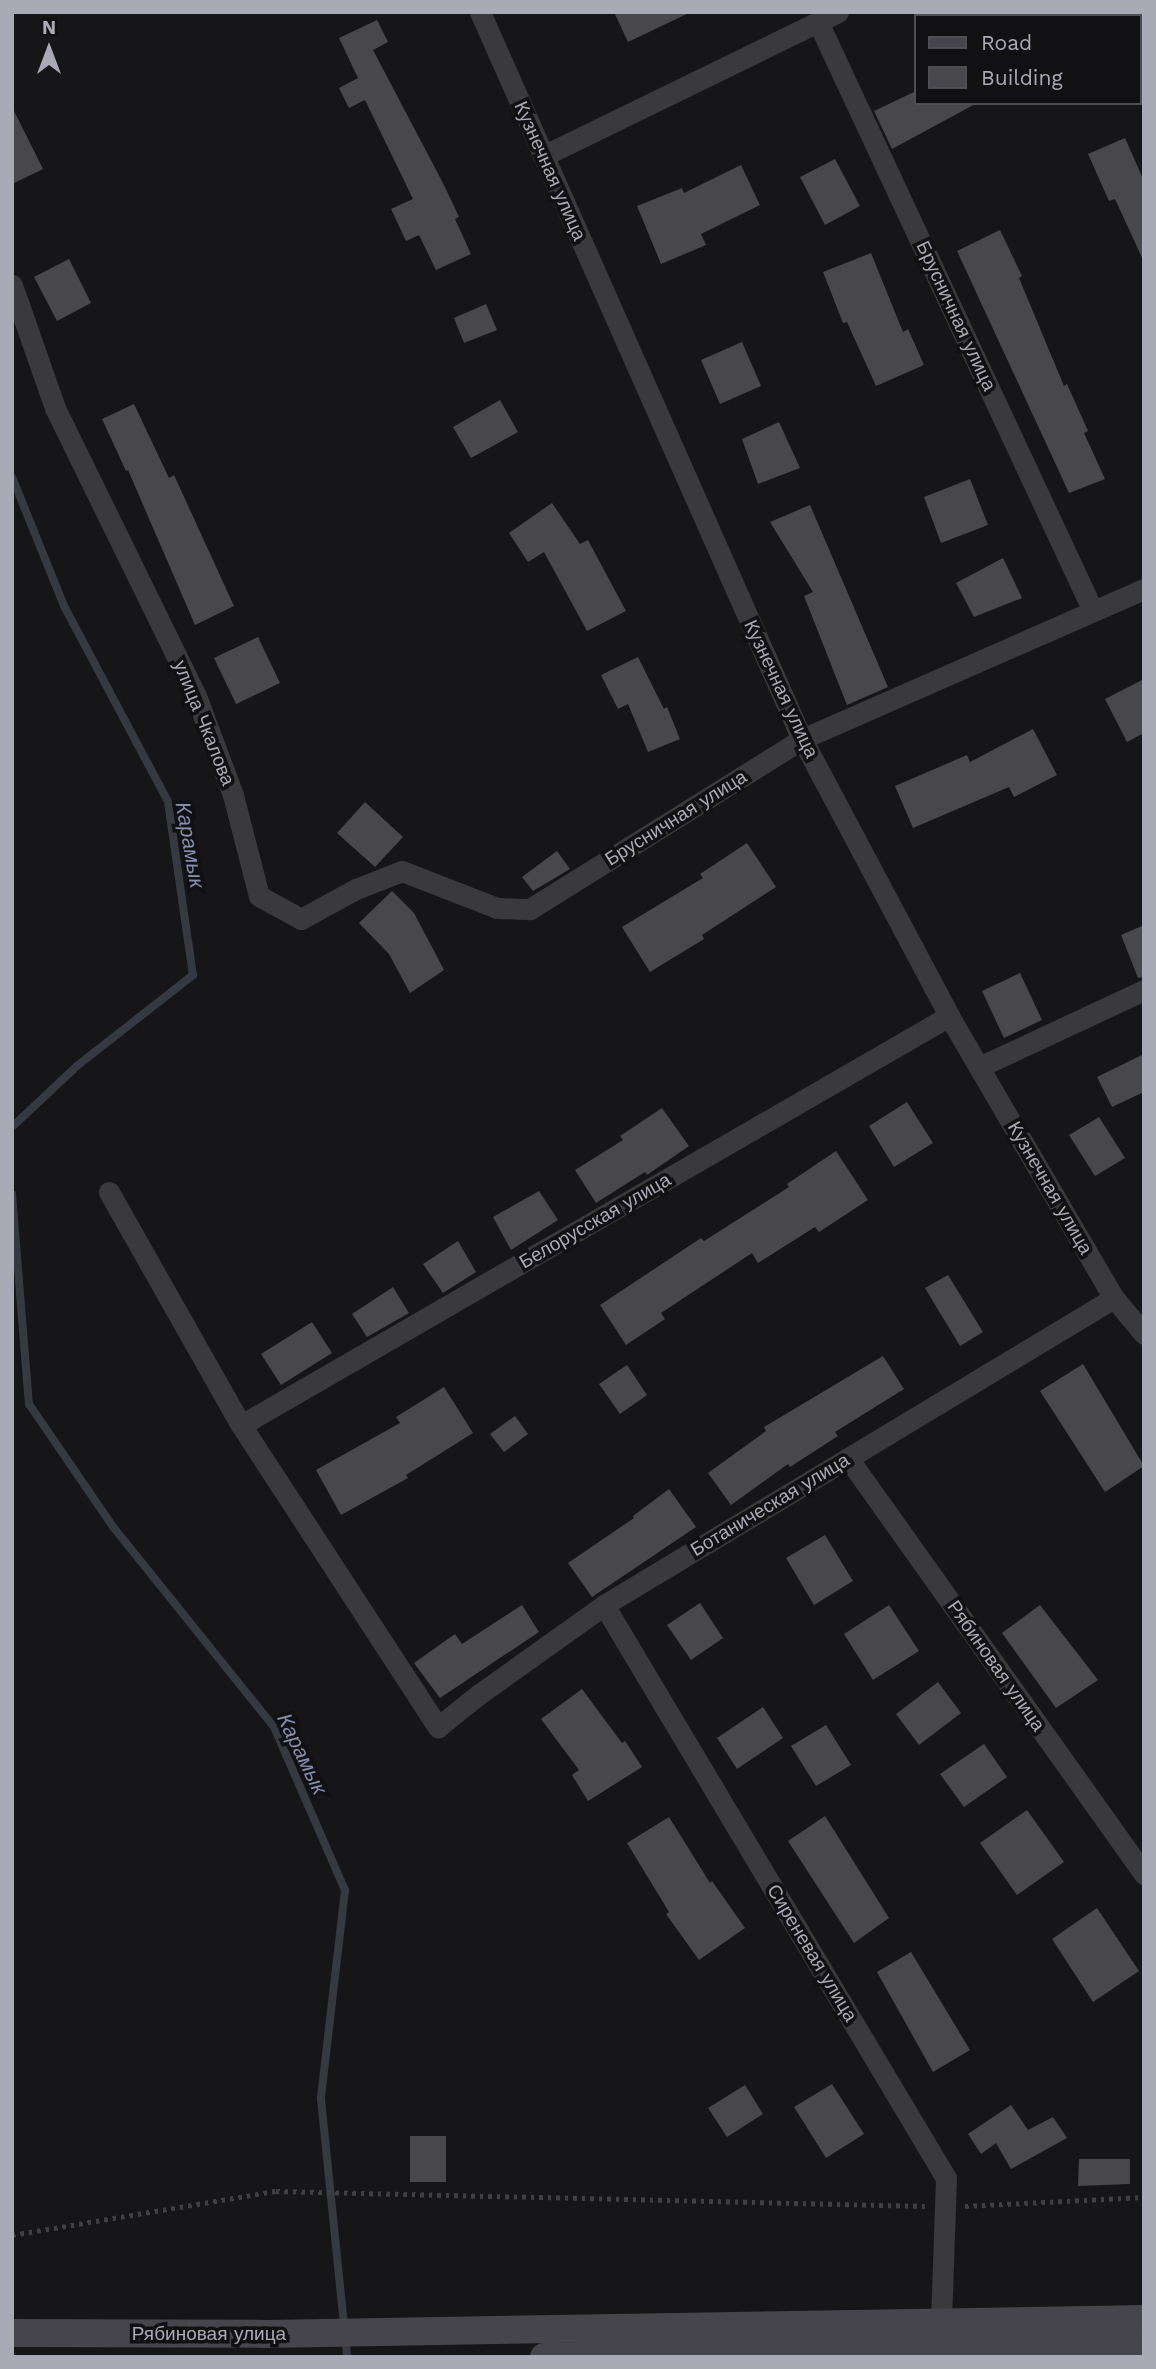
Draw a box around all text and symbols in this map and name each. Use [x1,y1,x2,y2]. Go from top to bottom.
north arrow [14,14,84,84]
legend [914,14,1142,105]
text: N [42,16,56,39]
text: Road [981,30,1032,55]
text: Building [981,65,1063,90]
street label: Кузнечная улица [509,98,591,244]
street label: Брусничная улица [911,237,1001,395]
street label: Кузнечная улица [739,616,823,762]
street label: улица Чкалова [169,657,239,789]
street label: Брусничная улица [601,765,751,871]
water label: Карамык [170,800,210,890]
street label: Кузнечная улица [1003,1117,1097,1259]
street label: Белорусская улица [515,1168,675,1274]
street label: Ботаническая улица [687,1449,853,1561]
street label: Рябиновая улица [942,1596,1050,1736]
water label: Карамык [272,1709,332,1799]
street label: Сиреневая улица [762,1880,862,2026]
street label: Рябиновая улица [132,2323,286,2345]

